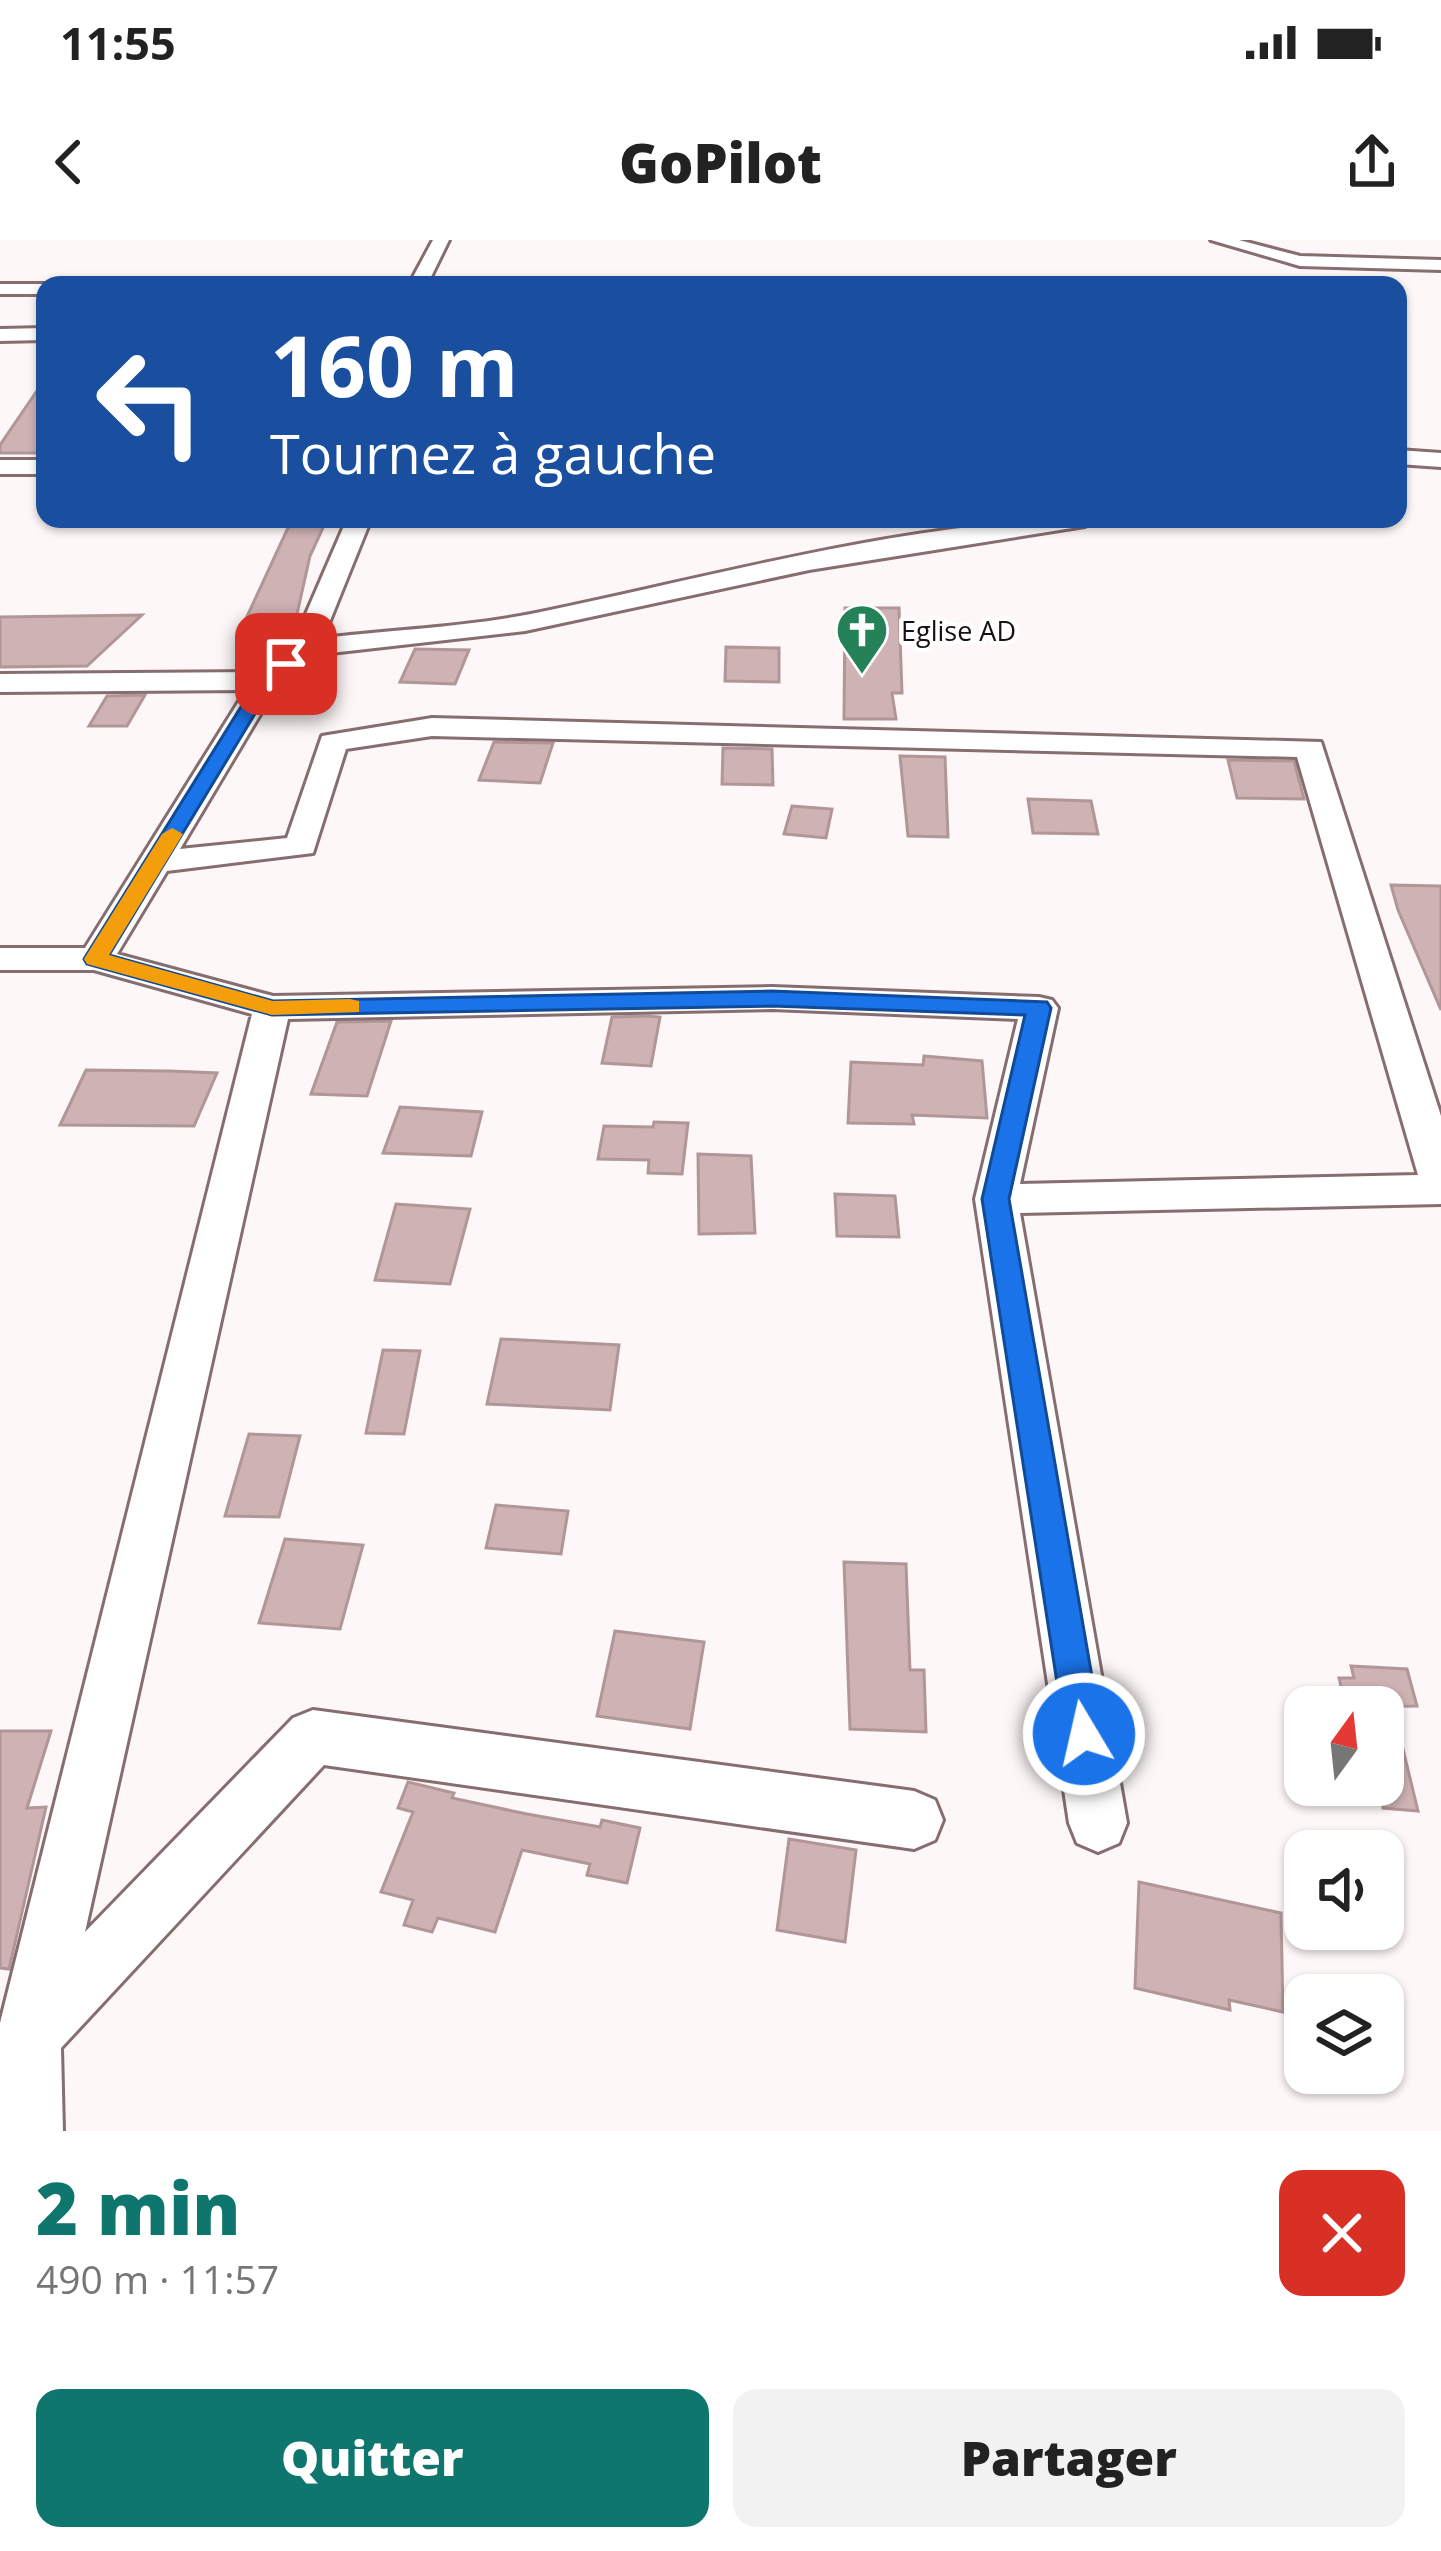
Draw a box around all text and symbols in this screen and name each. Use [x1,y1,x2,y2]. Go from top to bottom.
text: 11:55 [60,12,176,73]
text: GoPilot [619,125,822,199]
icon: back [36,129,102,195]
icon: share [1339,129,1405,195]
text: 160 m [270,307,518,422]
icon: left [72,324,228,480]
text: Tournez à gauche [270,416,716,490]
church icon: Eglise AD [834,602,890,676]
place label: Eglise AD [901,612,1016,649]
pin [235,613,337,715]
icon: arrive [253,631,319,697]
position arrow [1021,1671,1147,1797]
north arrow [1284,1686,1404,1806]
map controls [1284,1686,1404,2094]
button: sound [1284,1830,1404,1950]
button: layers [1284,1974,1404,2094]
text: 2 min [36,2158,241,2256]
button: close [1279,2170,1405,2296]
text: 490 m · 11:57 [36,2252,279,2305]
button: Quitter [36,2389,709,2527]
button: Partager [733,2389,1405,2527]

